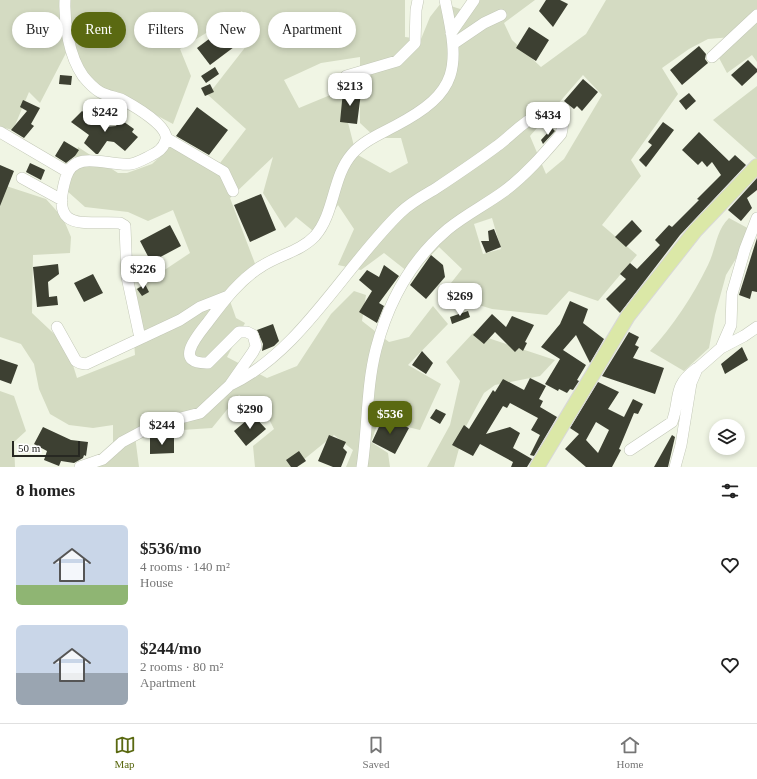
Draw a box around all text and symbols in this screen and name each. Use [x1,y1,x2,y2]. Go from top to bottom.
chip: Buy [12,12,63,48]
chip: Rent [71,12,126,48]
chip: Filters [134,12,198,48]
chip: New [206,12,260,48]
chip: Apartment [268,12,356,48]
pin: $213 [326,73,374,107]
text: $213 [337,78,363,93]
pin: $242 [81,99,129,133]
pin: $434 [524,102,572,136]
text: $242 [92,104,118,119]
text: $434 [535,107,561,122]
pin: $226 [119,256,167,290]
text: $226 [130,261,156,276]
pin: $269 [436,283,484,317]
text: $269 [447,288,473,303]
pin: $290 [226,396,274,430]
text: $290 [237,401,263,416]
pin: $536 [366,401,414,435]
text: $536 [377,406,403,421]
pin: $244 [138,412,186,446]
text: $244 [149,417,175,432]
map controls [709,419,745,455]
button: layers [709,419,745,455]
scale bar [12,439,80,458]
text: 50 m [18,442,40,454]
icon: filters [719,480,741,502]
text: 8 homes [16,481,75,500]
text: $536/mo [140,539,201,558]
icon: home [48,541,96,589]
icon: heart [719,554,741,576]
text: 4 rooms · 140 m² [140,559,230,574]
text: House [140,575,173,590]
text: $244/mo [140,639,201,658]
icon: home [48,641,96,689]
icon: heart [719,654,741,676]
text: 2 rooms · 80 m² [140,659,223,674]
text: Apartment [140,675,196,690]
tab: Map [114,734,136,770]
tab: Saved [363,734,389,770]
tab: Home [617,734,643,770]

